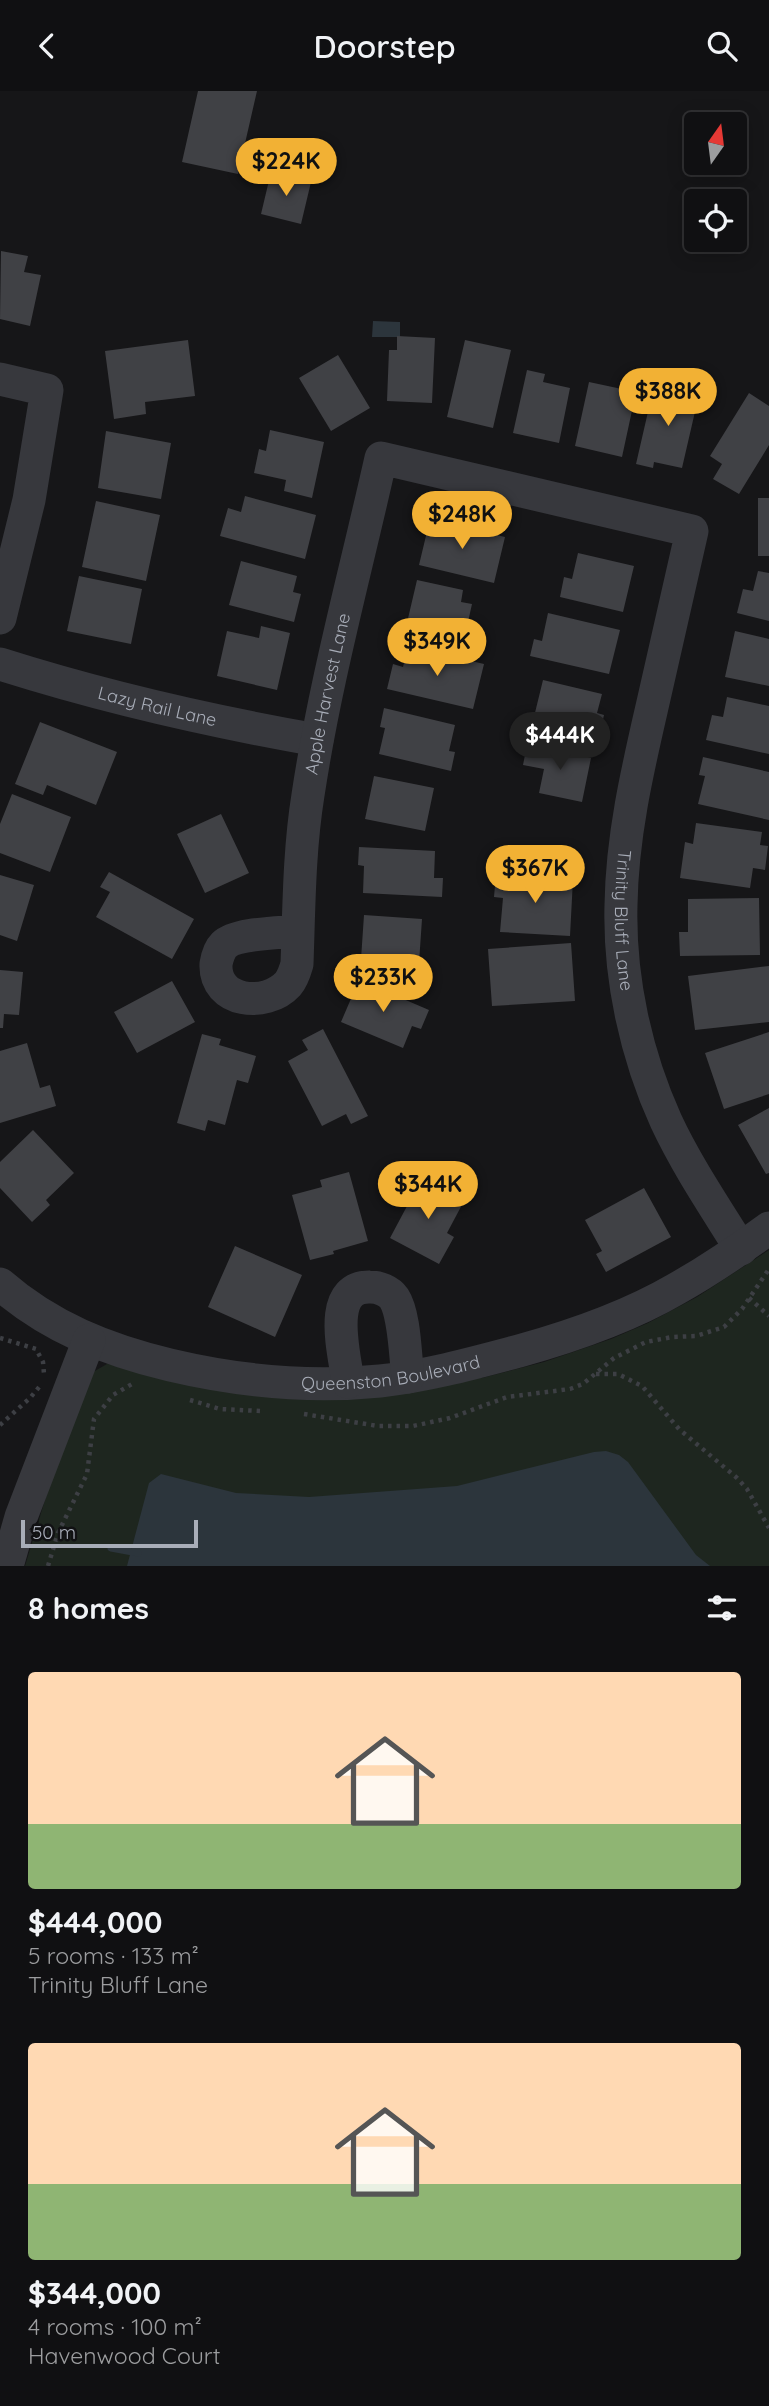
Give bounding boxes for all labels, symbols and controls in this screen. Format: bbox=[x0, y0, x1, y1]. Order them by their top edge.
text: Doorstep bbox=[313, 26, 456, 66]
icon: back bbox=[28, 27, 66, 65]
icon: search bbox=[703, 27, 741, 65]
north arrow bbox=[684, 112, 747, 175]
map controls bbox=[684, 112, 747, 252]
pin: $224K bbox=[237, 139, 335, 198]
text: $224K bbox=[252, 146, 320, 175]
button: locate bbox=[684, 189, 747, 252]
pin: $388K bbox=[619, 369, 717, 428]
text: $388K bbox=[635, 376, 701, 405]
pin: $248K bbox=[413, 491, 511, 551]
text: $248K bbox=[428, 499, 496, 528]
street label: Apple Harvest Lane bbox=[299, 611, 355, 776]
pin: $349K bbox=[388, 619, 486, 678]
text: $349K bbox=[403, 626, 471, 655]
street label: Lazy Rail Lane bbox=[95, 681, 219, 731]
pin: $444K bbox=[511, 713, 609, 772]
text: $444K bbox=[525, 720, 595, 749]
pin: $367K bbox=[486, 845, 584, 905]
street label: Trinity Bluff Lane bbox=[610, 849, 639, 992]
text: $367K bbox=[502, 853, 568, 882]
pin: $233K bbox=[334, 955, 432, 1014]
text: $233K bbox=[350, 962, 416, 991]
pin: $344K bbox=[379, 1161, 477, 1221]
text: $344K bbox=[394, 1169, 462, 1198]
street label: Queenston Boulevard bbox=[301, 1350, 482, 1395]
scale bar bbox=[21, 1517, 198, 1549]
text: 50 m bbox=[32, 1520, 76, 1544]
text: 8 homes bbox=[28, 1589, 149, 1627]
icon: filters bbox=[703, 1589, 741, 1627]
icon: home bbox=[322, 1718, 448, 1844]
text: $444,000 bbox=[28, 1903, 162, 1941]
text: 5 rooms · 133 m² bbox=[28, 1941, 199, 1970]
text: Trinity Bluff Lane bbox=[28, 1970, 208, 1999]
icon: home bbox=[322, 2089, 448, 2215]
text: $344,000 bbox=[28, 2274, 161, 2312]
text: 4 rooms · 100 m² bbox=[28, 2312, 202, 2341]
text: Havenwood Court bbox=[28, 2341, 221, 2370]

